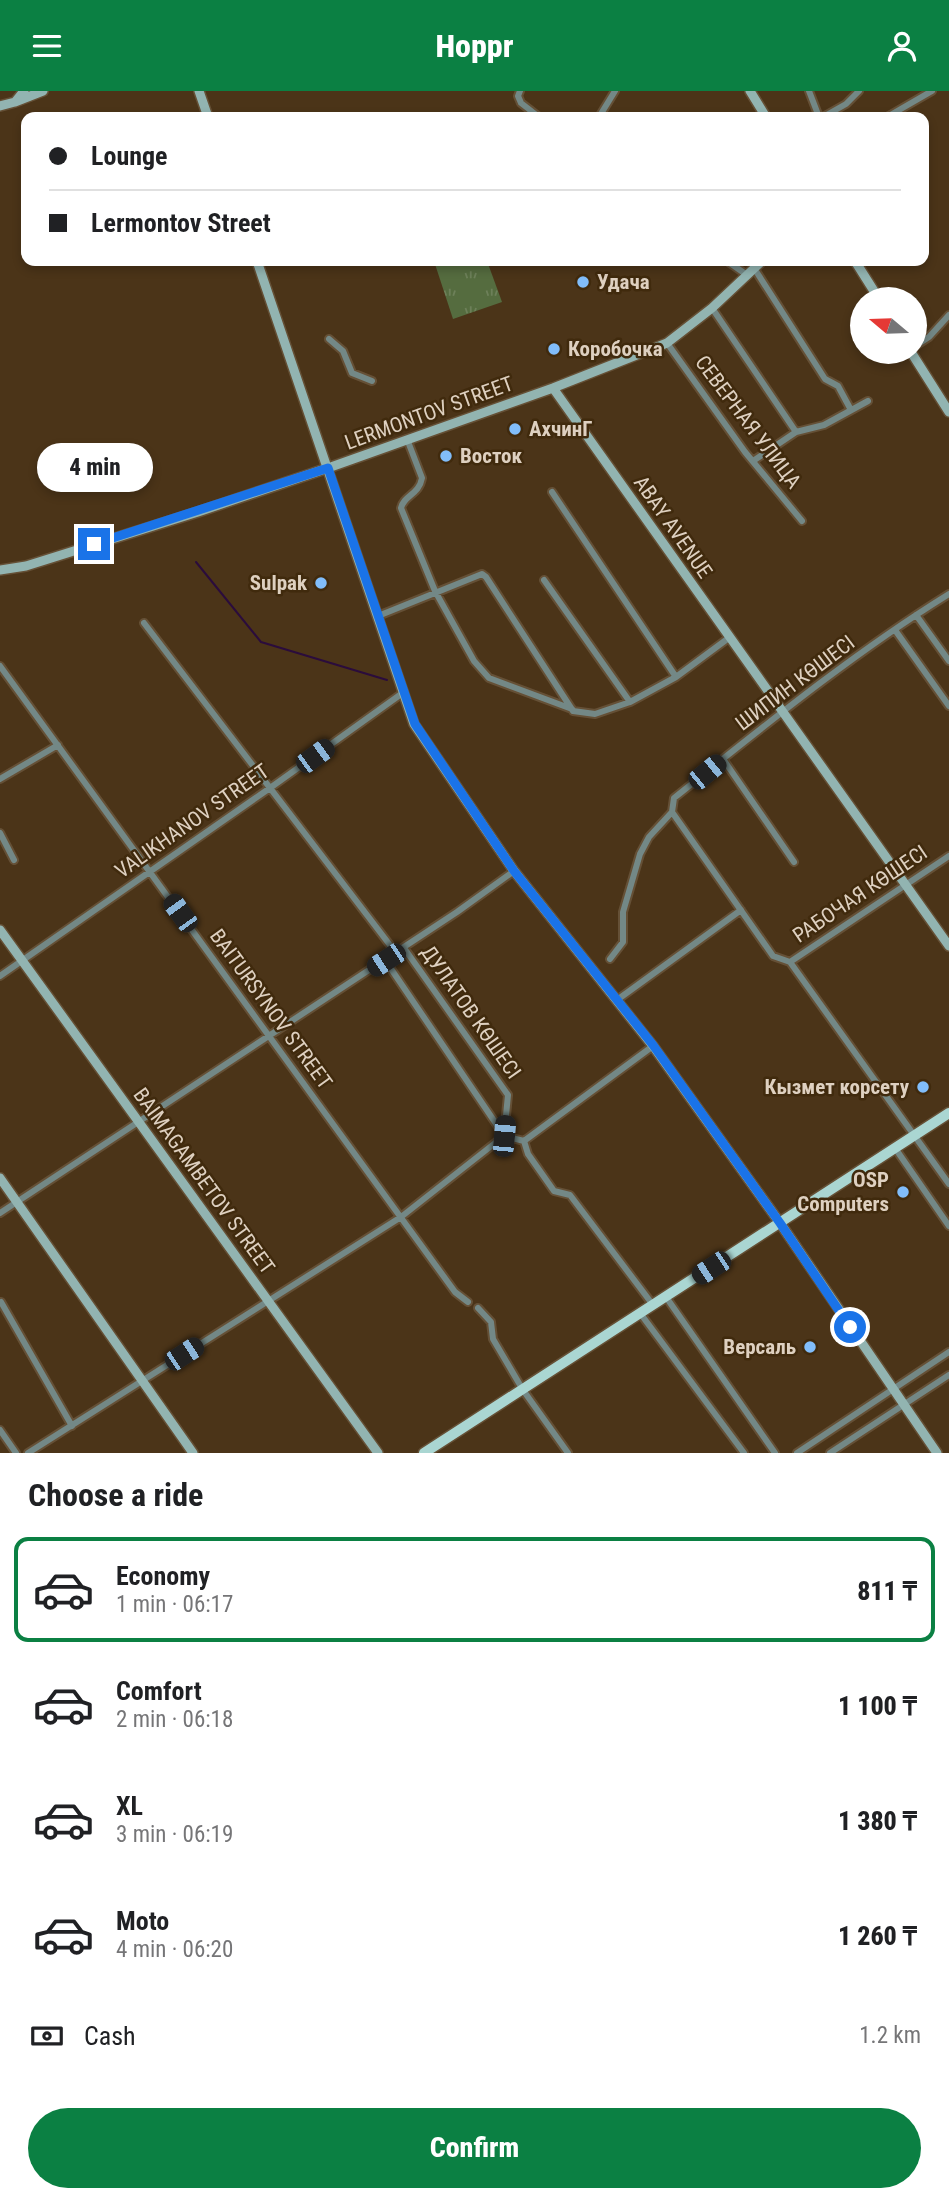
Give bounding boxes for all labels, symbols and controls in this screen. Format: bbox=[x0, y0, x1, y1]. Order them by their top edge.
icon: menu bbox=[28, 27, 66, 65]
text: Hoppr bbox=[436, 27, 513, 65]
icon: person bbox=[883, 27, 921, 65]
text: Lounge bbox=[91, 141, 168, 171]
text: Lermontov Street bbox=[91, 208, 271, 238]
place label: Удача bbox=[597, 270, 650, 294]
marker: Удача bbox=[575, 274, 591, 290]
north arrow bbox=[850, 287, 928, 364]
map controls bbox=[850, 287, 927, 364]
place label: Коробочка bbox=[568, 337, 663, 361]
marker: Коробочка bbox=[546, 341, 562, 357]
street label: СЕВЕРНАЯ УЛИЦА bbox=[690, 351, 806, 493]
street label: LERMONTOV STREET bbox=[342, 371, 517, 455]
place label: АхчинГ bbox=[529, 417, 593, 441]
marker: АхчинГ bbox=[507, 421, 523, 437]
callout: 4 min bbox=[36, 442, 152, 491]
place label: Восток bbox=[460, 444, 523, 468]
marker: Восток bbox=[438, 448, 454, 464]
text: 4 min bbox=[69, 454, 121, 481]
street label: ABAY AVENUE bbox=[629, 471, 717, 583]
route end bbox=[78, 528, 110, 560]
place label: Sulpak bbox=[250, 571, 308, 595]
marker: Sulpak bbox=[313, 575, 329, 591]
street label: ШИПИН КӨШЕСІ bbox=[731, 630, 859, 736]
car bbox=[292, 735, 339, 777]
car bbox=[685, 751, 730, 793]
street label: VALIKHANOV STREET bbox=[111, 759, 274, 883]
street label: РАБОЧАЯ КӨШЕСІ bbox=[788, 840, 932, 948]
car bbox=[160, 890, 201, 936]
street label: BAITURSYNOV STREET bbox=[205, 925, 337, 1093]
car bbox=[363, 940, 410, 980]
street label: ДУЛАТОВ КӨШЕСІ bbox=[416, 941, 526, 1083]
place label: Кызмет корсету bbox=[765, 1075, 910, 1099]
marker: Кызмет корсету bbox=[915, 1079, 931, 1095]
street label: BAIMAGAMBETOV STREET bbox=[128, 1083, 280, 1279]
car bbox=[492, 1114, 517, 1158]
place label: OSP Computers bbox=[797, 1168, 889, 1216]
marker: OSP Computers bbox=[895, 1184, 911, 1200]
car bbox=[688, 1248, 735, 1288]
route start bbox=[834, 1311, 866, 1343]
car bbox=[161, 1334, 208, 1374]
place label: Версаль bbox=[723, 1335, 796, 1359]
marker: Версаль bbox=[802, 1339, 818, 1355]
text: Choose a ride bbox=[28, 1476, 203, 1514]
icon: car bbox=[32, 1558, 95, 1621]
text: Economy bbox=[116, 1561, 210, 1591]
text: 811 ₸ bbox=[857, 1576, 917, 1606]
text: 1 min · 06:17 bbox=[116, 1591, 233, 1618]
icon: car bbox=[32, 1673, 95, 1736]
text: Comfort bbox=[116, 1676, 202, 1706]
text: 1 100 ₸ bbox=[838, 1691, 917, 1721]
text: 2 min · 06:18 bbox=[116, 1706, 233, 1733]
icon: car bbox=[32, 1788, 95, 1851]
text: XL bbox=[116, 1791, 143, 1821]
text: 1 380 ₸ bbox=[838, 1806, 917, 1836]
text: 3 min · 06:19 bbox=[116, 1821, 233, 1848]
icon: car bbox=[32, 1903, 95, 1966]
text: Moto bbox=[116, 1906, 169, 1936]
text: 1 260 ₸ bbox=[838, 1921, 917, 1951]
text: 4 min · 06:20 bbox=[116, 1936, 233, 1963]
icon: cash bbox=[28, 2017, 66, 2055]
text: Cash bbox=[84, 2021, 136, 2051]
text: 1.2 km bbox=[859, 2022, 921, 2049]
button: Confirm bbox=[28, 2108, 921, 2188]

